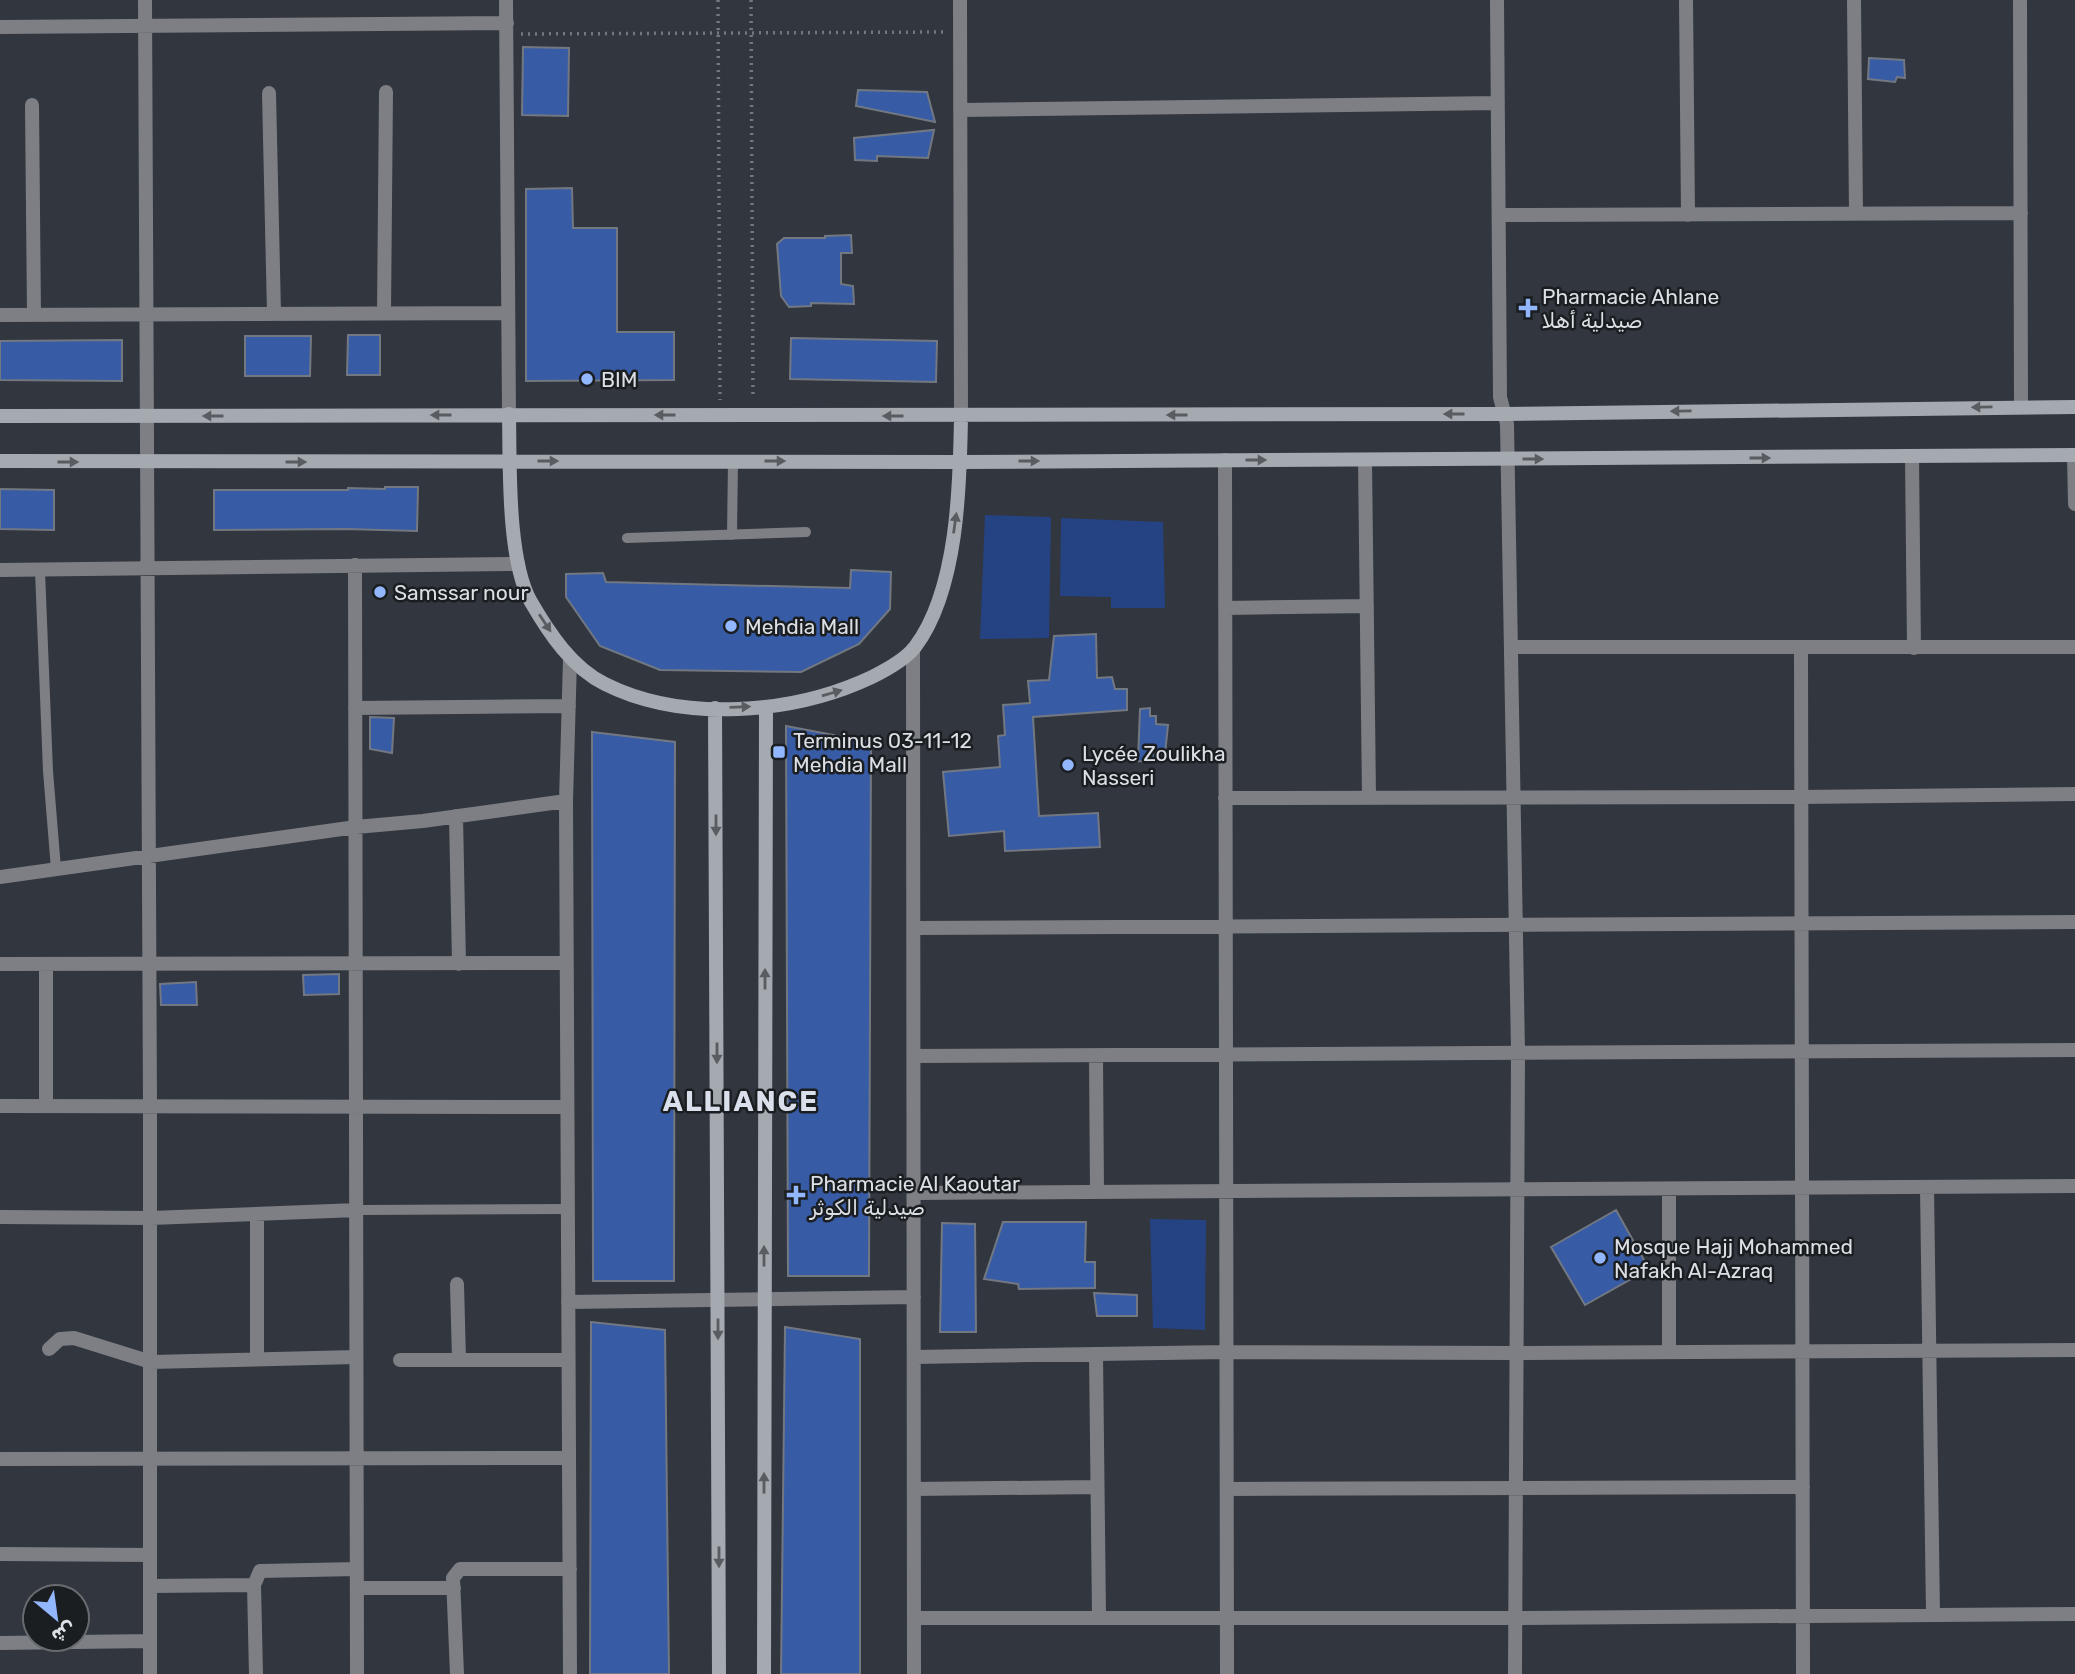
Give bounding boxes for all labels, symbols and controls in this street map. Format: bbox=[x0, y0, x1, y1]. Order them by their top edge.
place label: Pharmacie Ahlane صيدلية أهلا bbox=[1542, 284, 1719, 333]
marker: Pharmacie Ahlane صيدلية أهلا bbox=[1520, 300, 1536, 316]
place label: BIM bbox=[601, 367, 637, 392]
marker: BIM bbox=[579, 371, 595, 387]
one-way arrow bbox=[1971, 402, 1993, 413]
one-way arrow bbox=[1670, 406, 1692, 417]
one-way arrow bbox=[1443, 408, 1465, 420]
one-way arrow bbox=[429, 409, 451, 421]
one-way arrow bbox=[654, 409, 676, 421]
one-way arrow bbox=[1166, 409, 1188, 421]
one-way arrow bbox=[202, 410, 224, 422]
one-way arrow bbox=[882, 410, 904, 422]
one-way arrow bbox=[1750, 452, 1772, 464]
one-way arrow bbox=[1522, 453, 1544, 465]
one-way arrow bbox=[1246, 454, 1268, 466]
one-way arrow bbox=[537, 455, 559, 467]
one-way arrow bbox=[764, 455, 786, 467]
one-way arrow bbox=[1018, 455, 1040, 467]
one-way arrow bbox=[57, 456, 79, 468]
one-way arrow bbox=[285, 456, 307, 468]
one-way arrow bbox=[949, 511, 960, 533]
place label: Samssar nour bbox=[394, 580, 528, 605]
marker: Samssar nour bbox=[372, 584, 388, 600]
one-way arrow bbox=[538, 614, 552, 632]
place label: Mehdia Mall bbox=[745, 614, 859, 639]
marker: Mehdia Mall bbox=[723, 618, 739, 634]
one-way arrow bbox=[821, 687, 843, 698]
one-way arrow bbox=[730, 702, 752, 713]
place label: Terminus 03-11-12 Mehdia Mall bbox=[793, 728, 972, 777]
place label: Lycée Zoulikha Nasseri bbox=[1082, 741, 1226, 790]
marker: Terminus 03-11-12 Mehdia Mall bbox=[771, 744, 787, 760]
marker: Lycée Zoulikha Nasseri bbox=[1060, 757, 1076, 773]
one-way arrow bbox=[710, 815, 722, 837]
one-way arrow bbox=[759, 968, 771, 990]
one-way arrow bbox=[711, 1042, 723, 1064]
district label: ALLIANCE bbox=[663, 1085, 819, 1118]
place label: Pharmacie Al Kaoutar صيدلية الكوثر bbox=[808, 1171, 1020, 1220]
marker: Pharmacie Al Kaoutar صيدلية الكوثر bbox=[788, 1187, 804, 1203]
place label: Mosque Hajj Mohammed Nafakh Al-Azraq bbox=[1614, 1234, 1853, 1283]
one-way arrow bbox=[758, 1245, 770, 1267]
marker: Mosque Hajj Mohammed Nafakh Al-Azraq bbox=[1592, 1250, 1608, 1266]
one-way arrow bbox=[712, 1319, 724, 1341]
one-way arrow bbox=[758, 1472, 770, 1494]
one-way arrow bbox=[713, 1546, 725, 1568]
north arrow bbox=[21, 1583, 91, 1653]
text: ش bbox=[48, 1617, 80, 1648]

